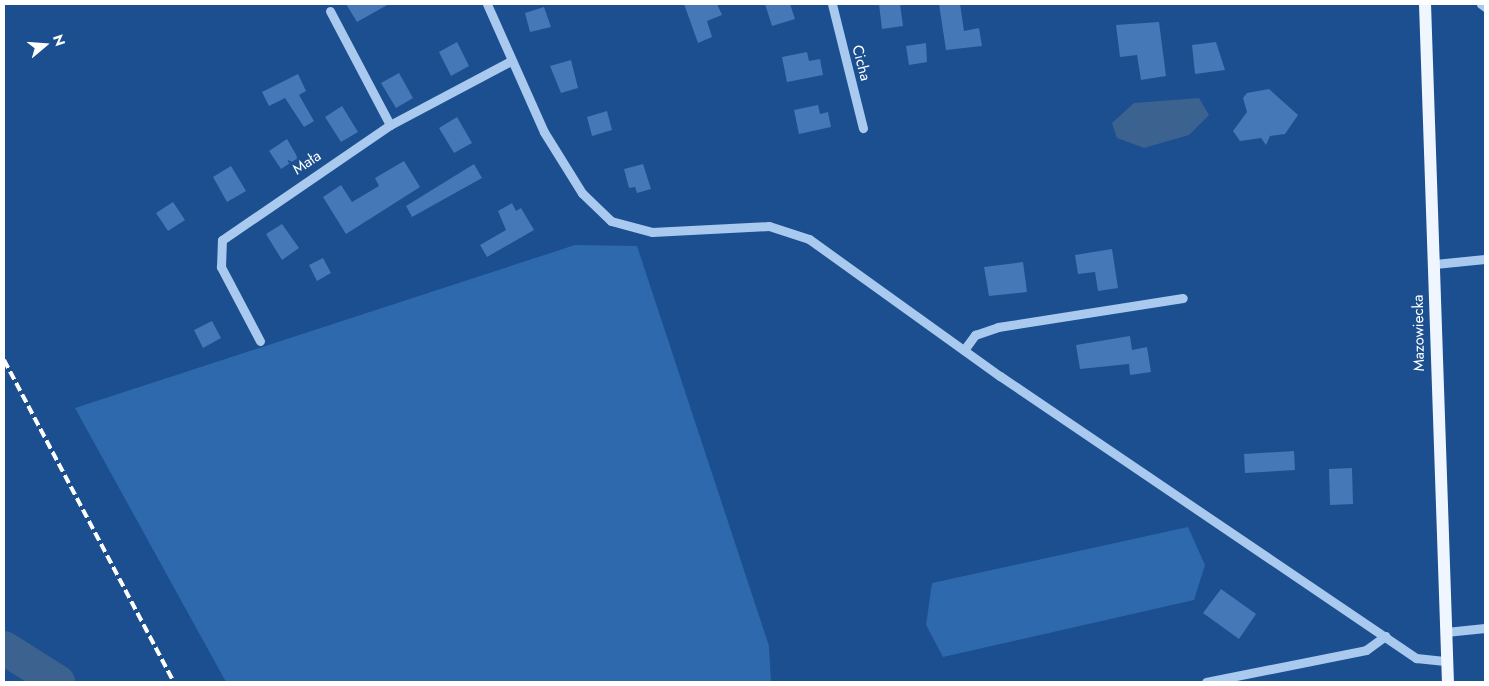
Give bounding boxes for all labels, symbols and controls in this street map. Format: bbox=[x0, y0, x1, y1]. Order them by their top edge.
north arrow bbox=[20, 20, 70, 70]
text: N bbox=[48, 32, 70, 49]
street label: Cicha bbox=[848, 43, 874, 83]
street label: Mała bbox=[290, 147, 324, 179]
street label: Mazowiecka bbox=[1409, 294, 1429, 372]

